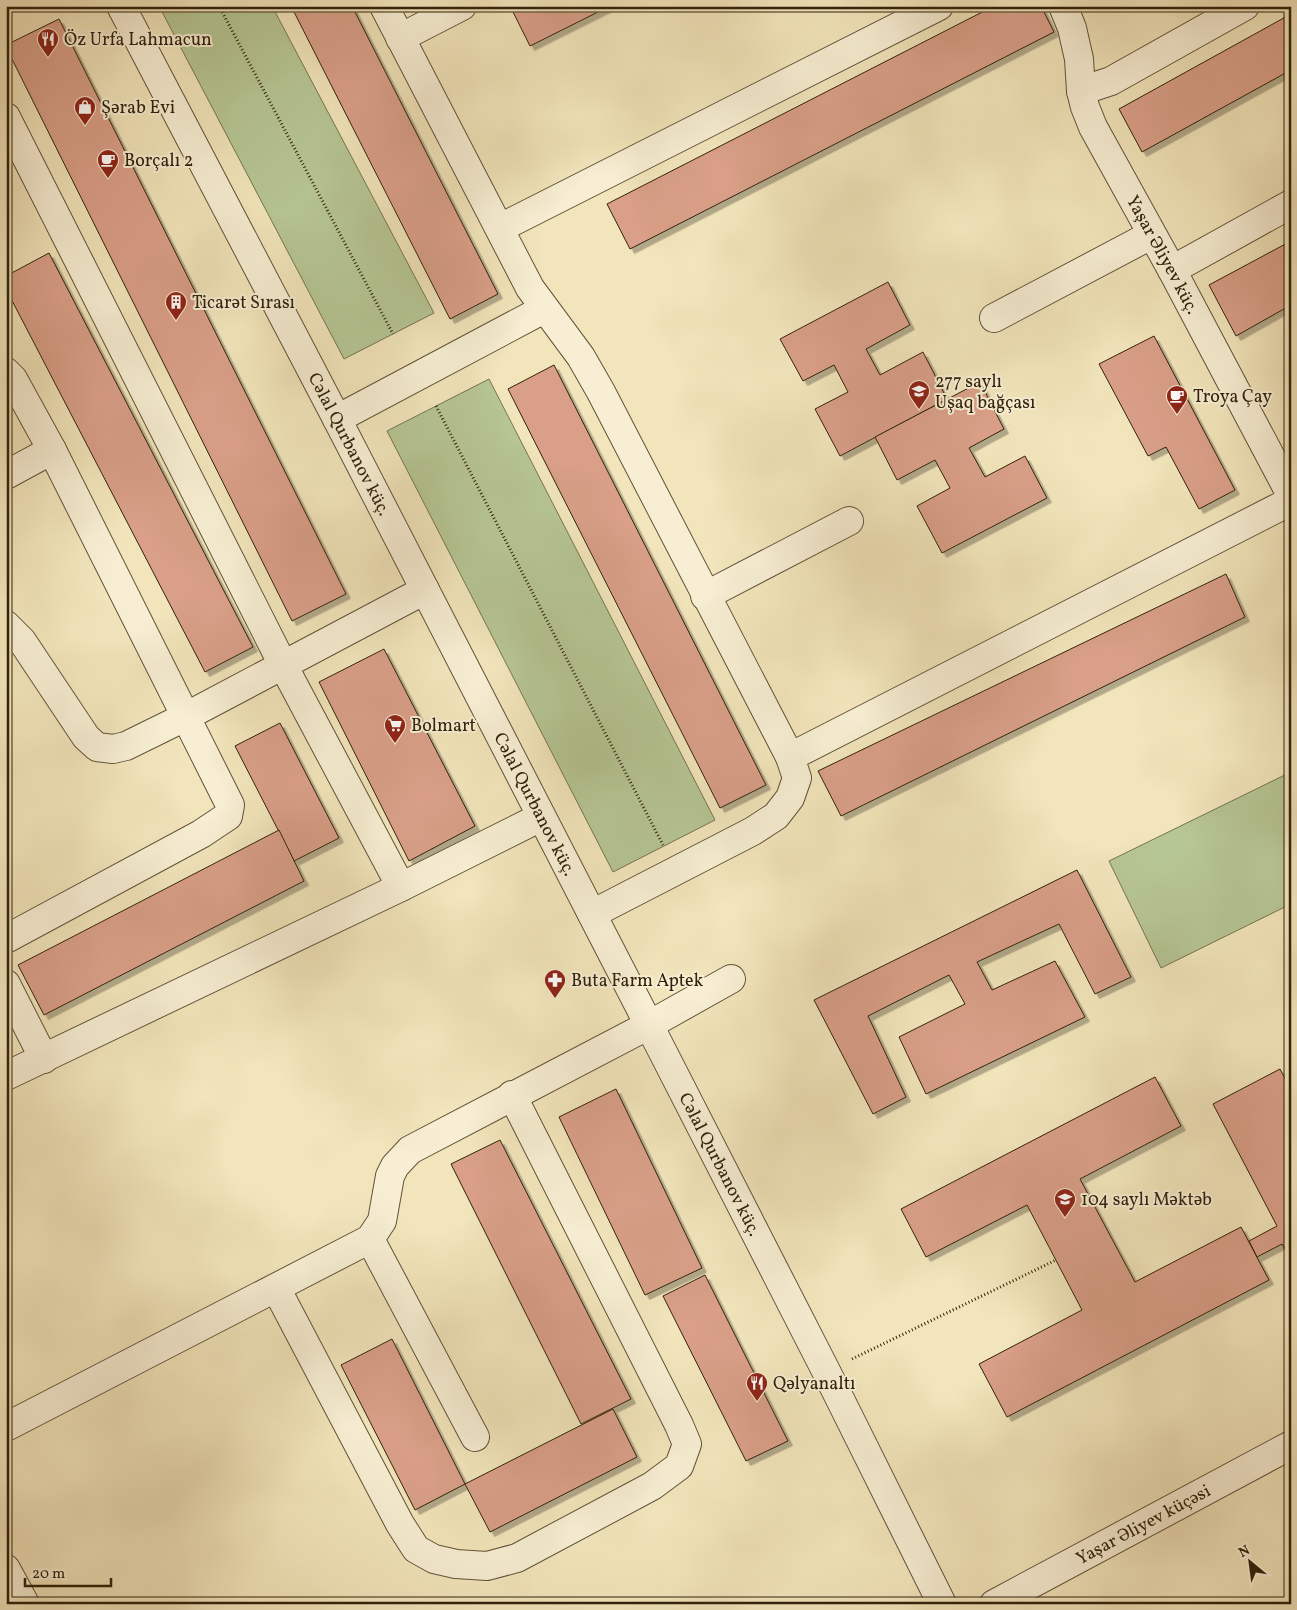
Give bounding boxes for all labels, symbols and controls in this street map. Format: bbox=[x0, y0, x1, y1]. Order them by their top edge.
restaurant icon: Öz Urfa Lahmacun bbox=[36, 27, 60, 58]
place label: Öz Urfa Lahmacun bbox=[64, 28, 212, 53]
shop icon: Şərab Evi bbox=[73, 95, 97, 126]
place label: Şərab Evi bbox=[101, 96, 175, 121]
cafe icon: Borçalı 2 bbox=[96, 148, 120, 179]
place label: Borçalı 2 bbox=[124, 149, 193, 174]
street label: Yaşar Əliyev küç. bbox=[1119, 191, 1204, 319]
building icon: Ticarət Sırası bbox=[164, 290, 188, 321]
place label: Ticarət Sırası bbox=[192, 291, 295, 316]
street label: Cəlal Qurbanov küç. bbox=[301, 369, 396, 521]
place label: 277 saylı Uşaq bağçası bbox=[935, 370, 1035, 416]
school or university icon: 277 saylı Uşaq bağçası bbox=[907, 379, 931, 410]
cafe icon: Troya Çay bbox=[1165, 384, 1189, 415]
place label: Troya Çay bbox=[1193, 385, 1272, 410]
supermarket icon: Bolmart bbox=[383, 713, 407, 744]
place label: Bolmart bbox=[411, 714, 476, 739]
street label: Cəlal Qurbanov küç. bbox=[487, 729, 581, 881]
pharmacy icon: Buta Farm Aptek bbox=[543, 968, 567, 999]
place label: Buta Farm Aptek bbox=[571, 969, 703, 994]
street label: Cəlal Qurbanov küç. bbox=[672, 1089, 766, 1241]
school or university icon: 104 saylı Məktəb bbox=[1053, 1187, 1077, 1218]
place label: 104 saylı Məktəb bbox=[1081, 1188, 1212, 1213]
restaurant icon: Qəlyanaltı bbox=[745, 1371, 769, 1402]
place label: Qəlyanaltı bbox=[773, 1372, 855, 1397]
street label: Yaşar Əliyev küçəsi bbox=[1072, 1479, 1215, 1572]
north arrow bbox=[1224, 1538, 1274, 1588]
text: N bbox=[1235, 1541, 1253, 1563]
scale bar bbox=[25, 1555, 111, 1587]
text: 20 m bbox=[32, 1564, 65, 1585]

